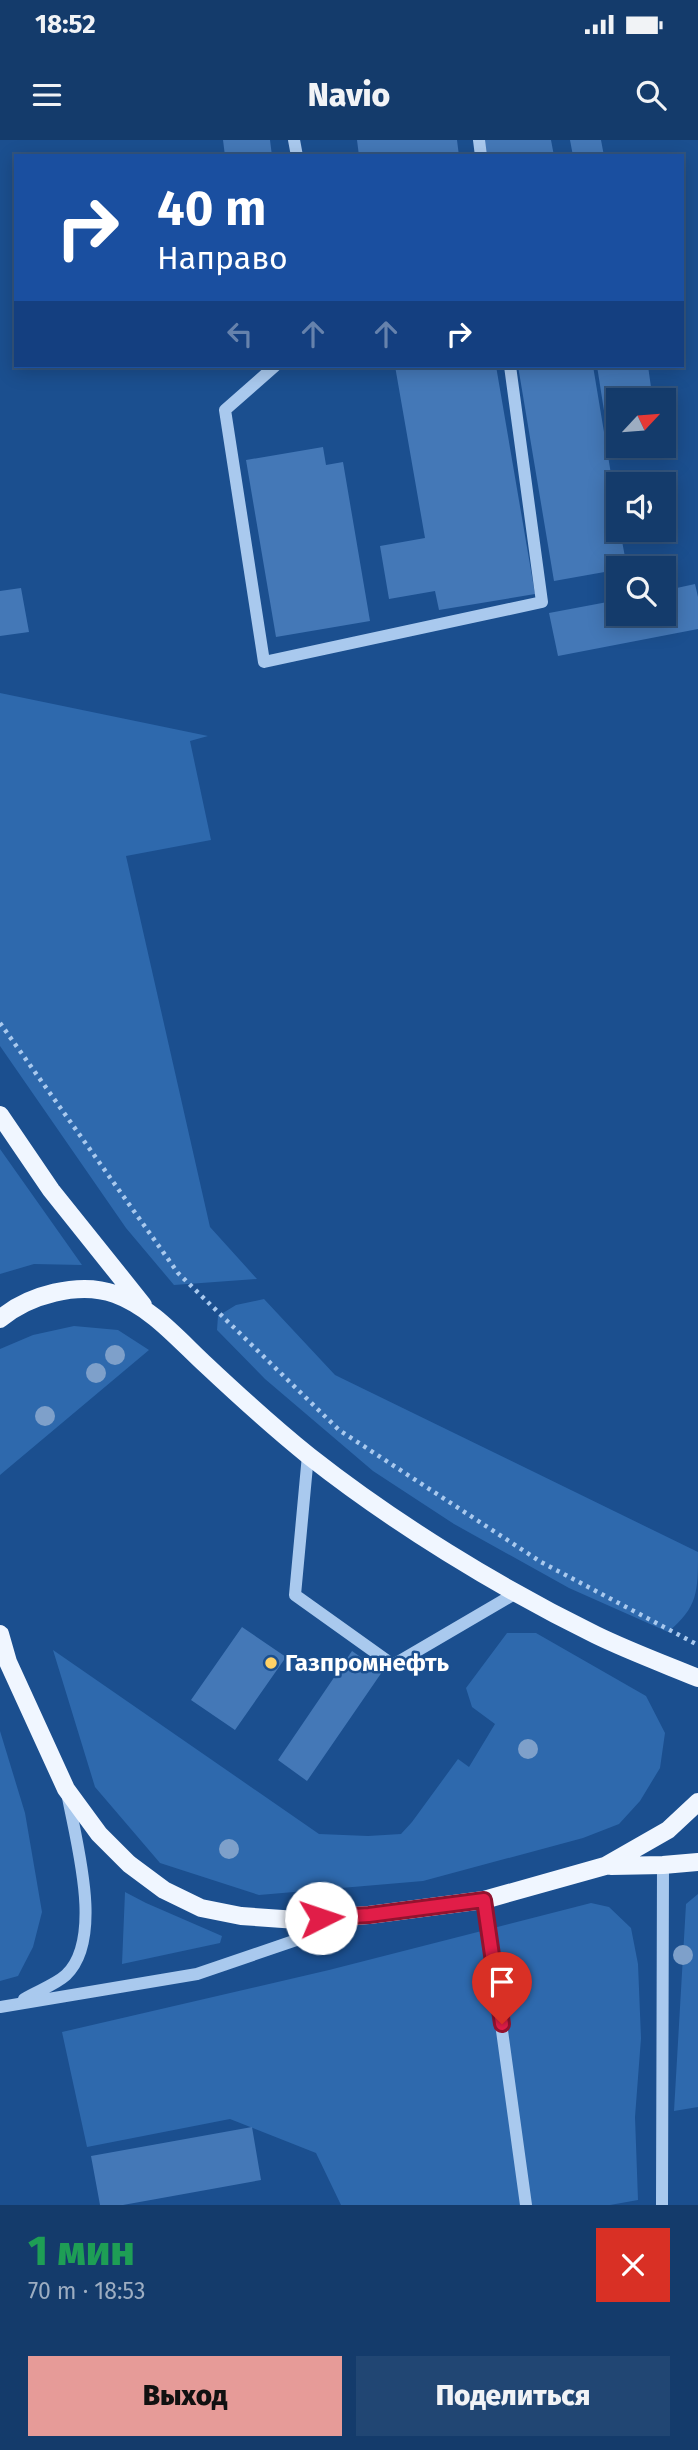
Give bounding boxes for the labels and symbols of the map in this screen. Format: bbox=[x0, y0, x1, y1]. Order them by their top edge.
north arrow bbox=[606, 388, 676, 458]
place label: Газпромнефть bbox=[285, 1649, 450, 1677]
marker: Газпромнефть bbox=[263, 1655, 279, 1671]
position arrow bbox=[284, 1881, 358, 1955]
pin bbox=[472, 1952, 532, 2024]

